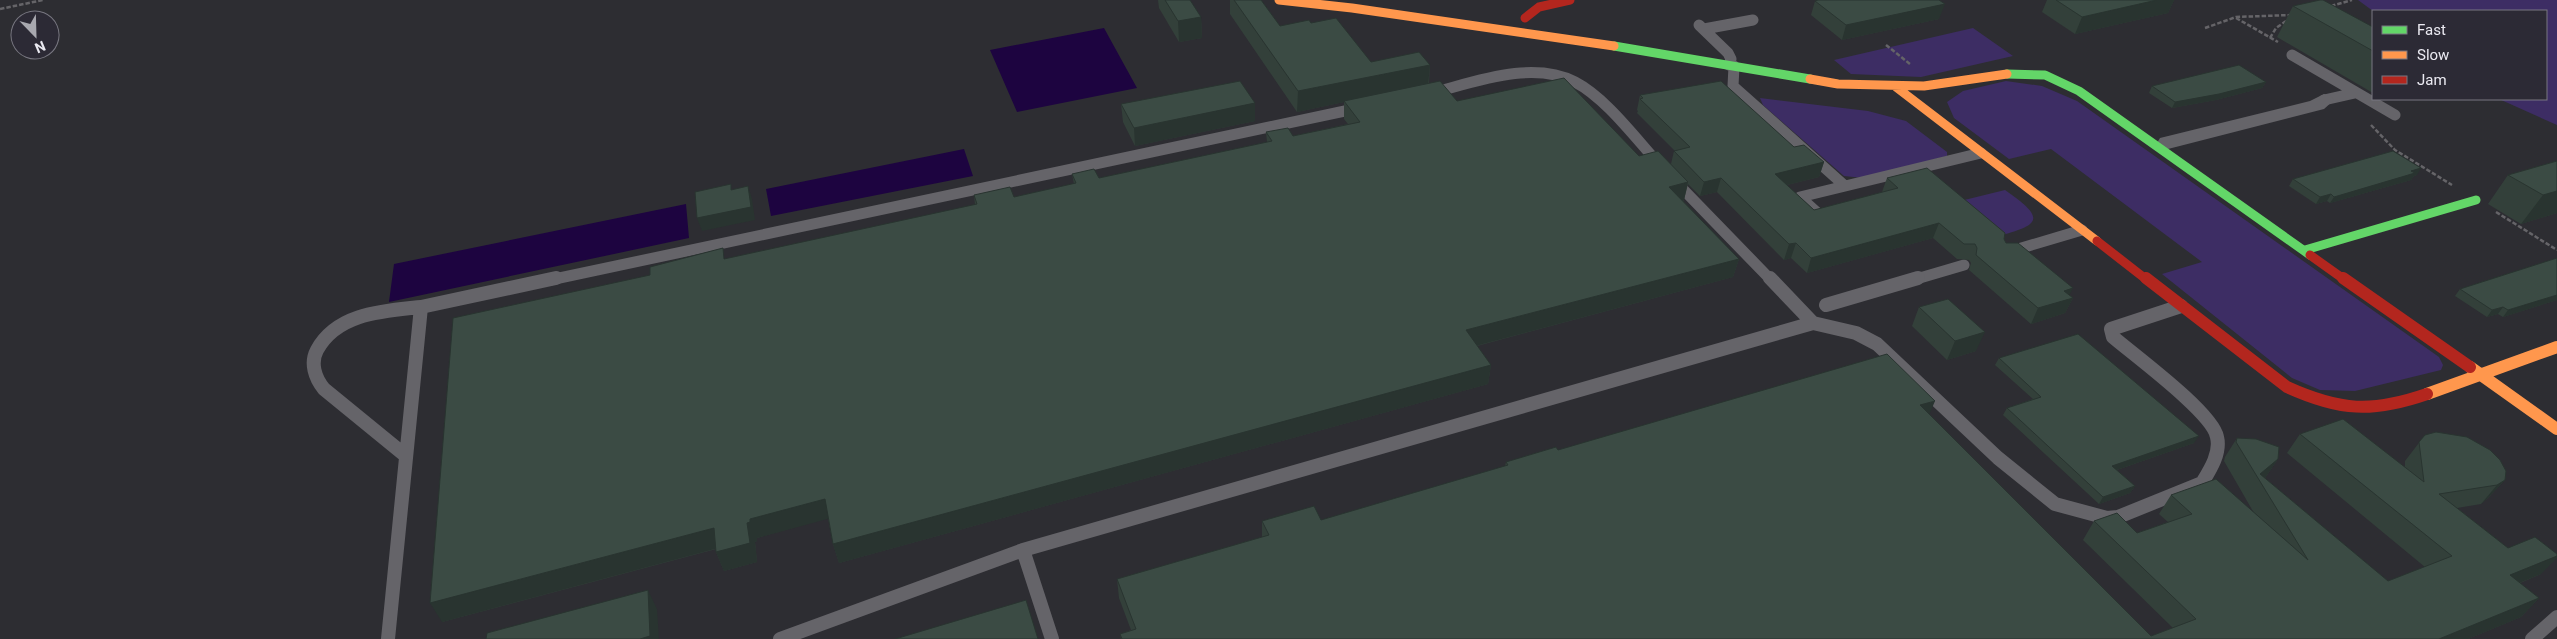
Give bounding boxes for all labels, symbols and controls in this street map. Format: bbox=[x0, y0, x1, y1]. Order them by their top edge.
north arrow bbox=[10, 10, 60, 60]
legend bbox=[2372, 10, 2547, 100]
text: Fast bbox=[2417, 21, 2446, 39]
text: N bbox=[32, 38, 48, 56]
text: Slow bbox=[2417, 46, 2449, 64]
text: Jam bbox=[2417, 71, 2447, 89]

